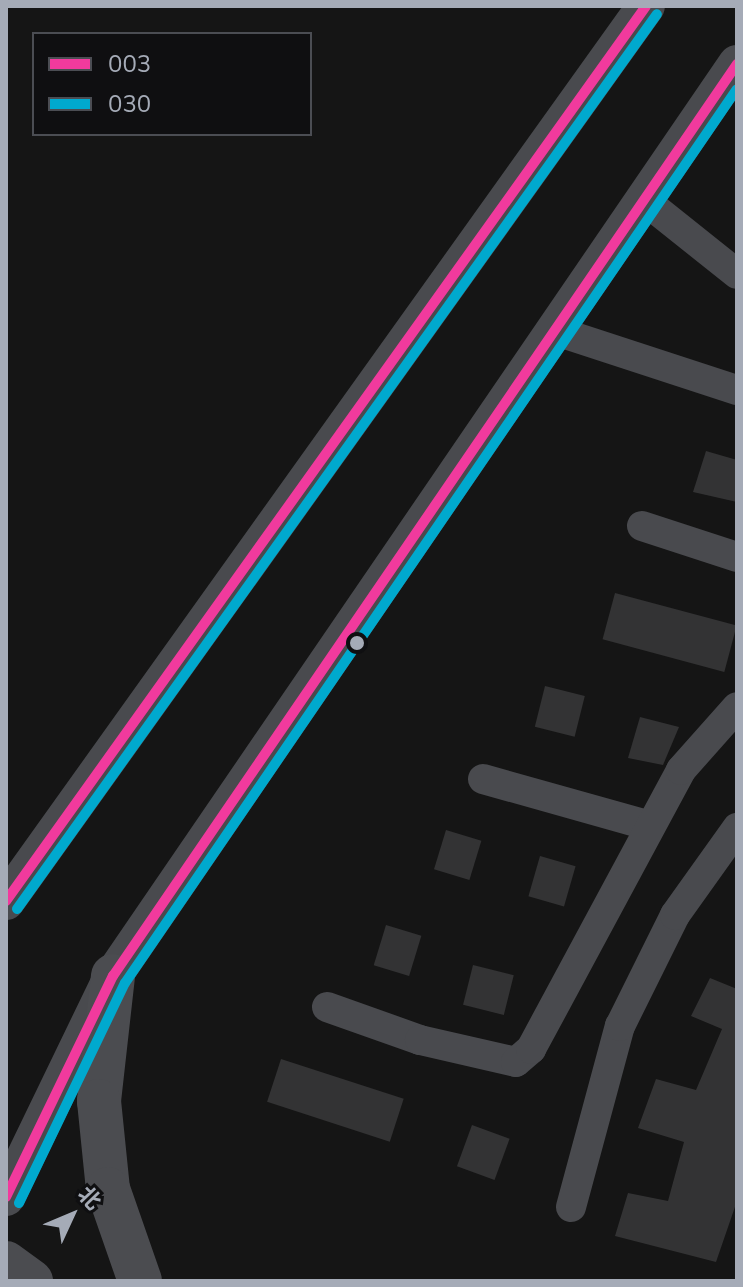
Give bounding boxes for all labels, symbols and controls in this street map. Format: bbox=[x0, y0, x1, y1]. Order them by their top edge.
legend bbox=[32, 32, 312, 136]
text: 003 bbox=[108, 48, 151, 80]
text: 030 bbox=[108, 88, 151, 120]
unlabelled marker bbox=[349, 635, 365, 651]
north arrow bbox=[32, 1175, 112, 1255]
text: 北 bbox=[71, 1180, 108, 1217]

